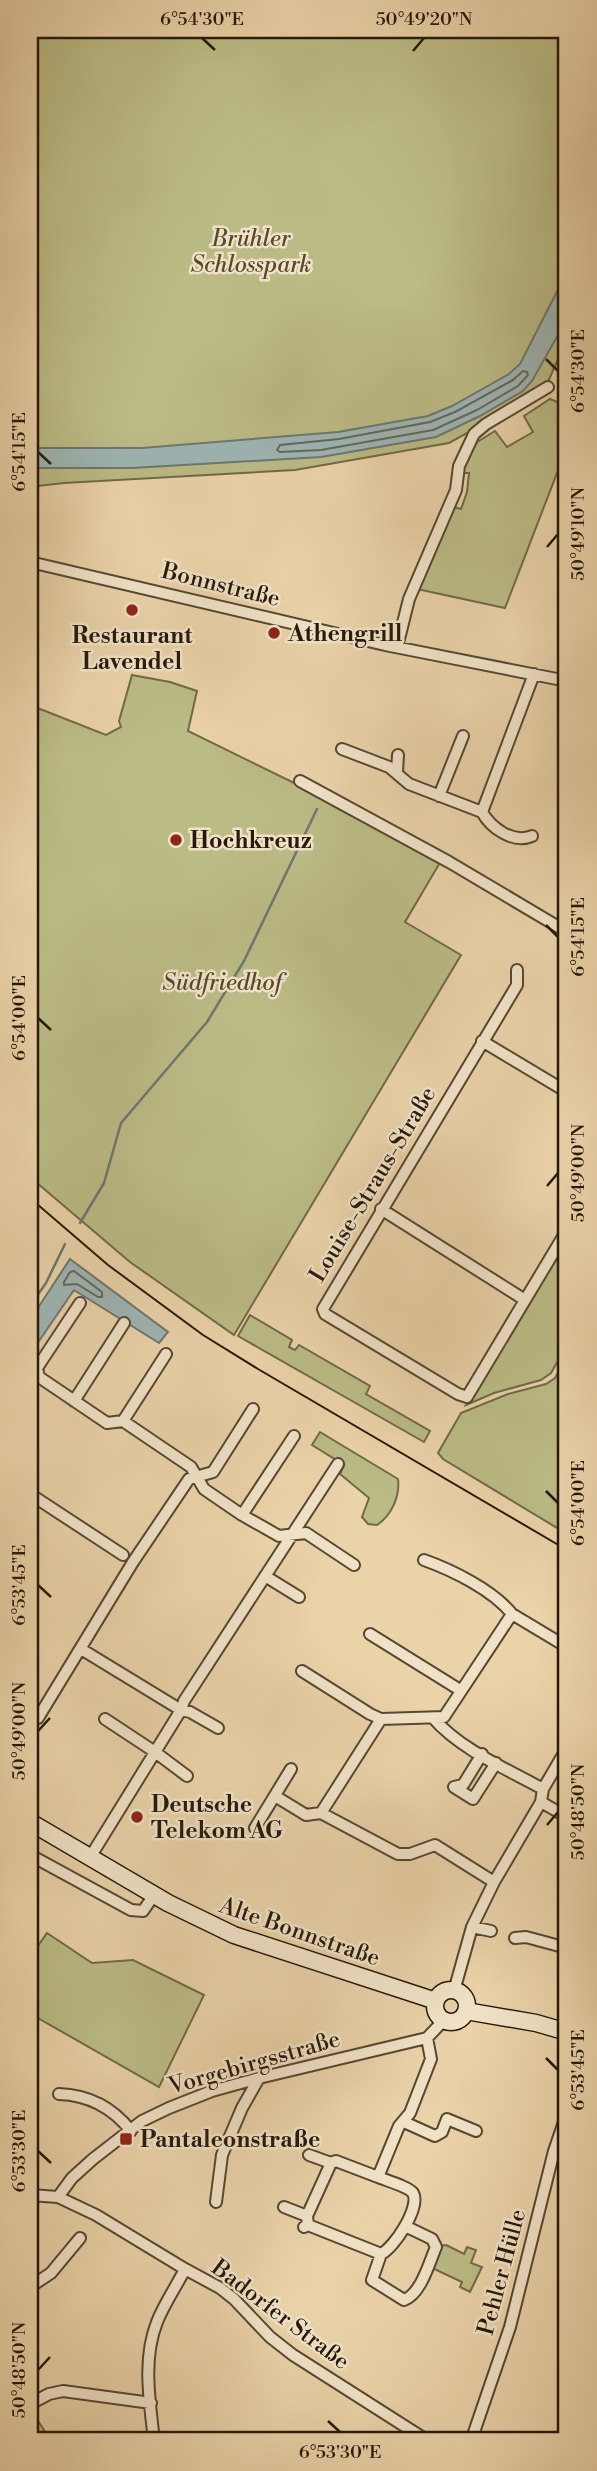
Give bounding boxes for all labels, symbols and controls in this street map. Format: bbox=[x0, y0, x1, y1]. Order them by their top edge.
text: 6°54'30"E bbox=[160, 8, 244, 31]
text: 50°49'20"N bbox=[376, 8, 473, 31]
park label: Brühler Schlosspark bbox=[191, 225, 311, 279]
text: 6°54'30"E bbox=[567, 329, 590, 413]
text: 6°54'15"E bbox=[8, 412, 31, 492]
text: 50°49'10"N bbox=[567, 487, 590, 581]
street label: Bonnstraße bbox=[158, 557, 283, 613]
marker: Restaurant Lavendel bbox=[124, 602, 140, 618]
place label: Athengrill bbox=[287, 620, 403, 648]
place label: Restaurant Lavendel bbox=[72, 622, 193, 676]
marker: Athengrill bbox=[266, 625, 282, 641]
place label: Hochkreuz bbox=[190, 827, 312, 855]
marker: Hochkreuz bbox=[168, 832, 184, 848]
text: 6°54'15"E bbox=[567, 897, 590, 977]
park label: Südfriedhof bbox=[162, 969, 287, 997]
text: 6°54'00"E bbox=[8, 975, 31, 1061]
street label: Louise-Straus-Straße bbox=[303, 1082, 442, 1287]
text: 50°49'00"N bbox=[567, 1123, 590, 1222]
text: 6°54'00"E bbox=[567, 1460, 590, 1546]
text: 6°53'45"E bbox=[8, 1544, 31, 1626]
text: 50°49'00"N bbox=[8, 1681, 31, 1780]
text: 50°48'50"N bbox=[567, 1763, 590, 1860]
place label: Deutsche Telekom AG bbox=[151, 1791, 283, 1845]
marker: Deutsche Telekom AG bbox=[129, 1809, 145, 1825]
street label: Alte Bonnstraße bbox=[215, 1891, 384, 1972]
street label: Vorgebirgsstraße bbox=[164, 2025, 343, 2101]
text: 6°53'45"E bbox=[567, 2029, 590, 2111]
text: 6°53'30"E bbox=[8, 2110, 31, 2192]
place label: Pantaleonstraße bbox=[140, 2126, 320, 2154]
marker: Pantaleonstraße bbox=[118, 2131, 134, 2147]
street label: Pehler Hülle bbox=[472, 2206, 532, 2338]
street label: Badorfer Straße bbox=[205, 2253, 355, 2376]
text: 50°48'50"N bbox=[8, 2321, 31, 2418]
text: 6°53'30"E bbox=[299, 2441, 381, 2464]

